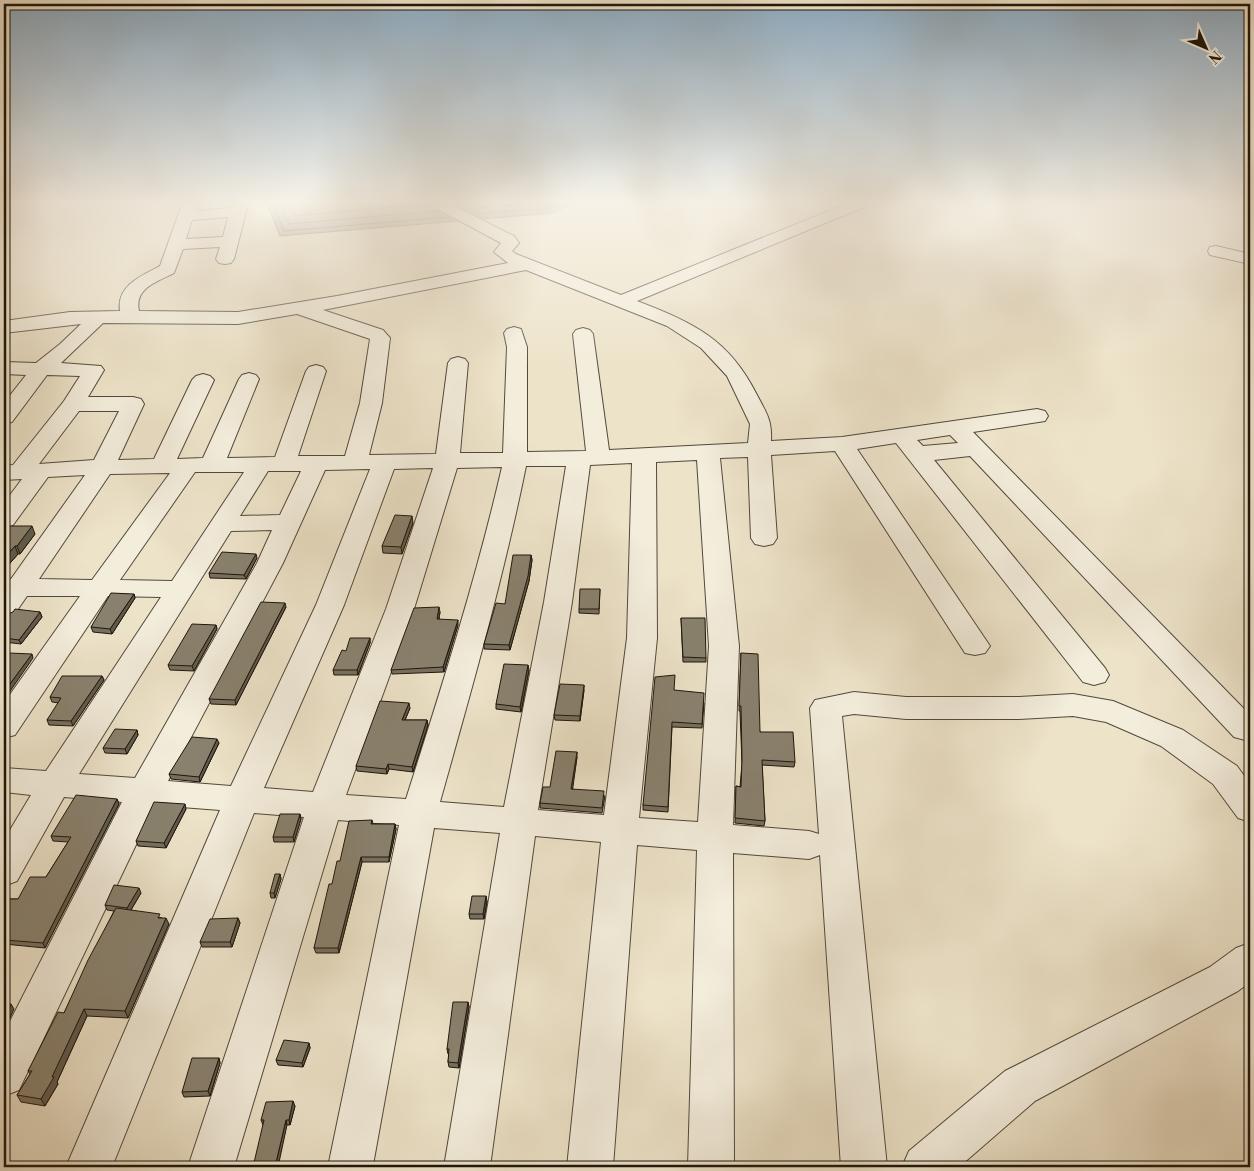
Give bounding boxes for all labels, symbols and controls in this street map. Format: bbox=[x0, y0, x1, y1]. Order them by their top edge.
north arrow bbox=[1182, 22, 1232, 72]
text: N bbox=[1204, 46, 1225, 67]

